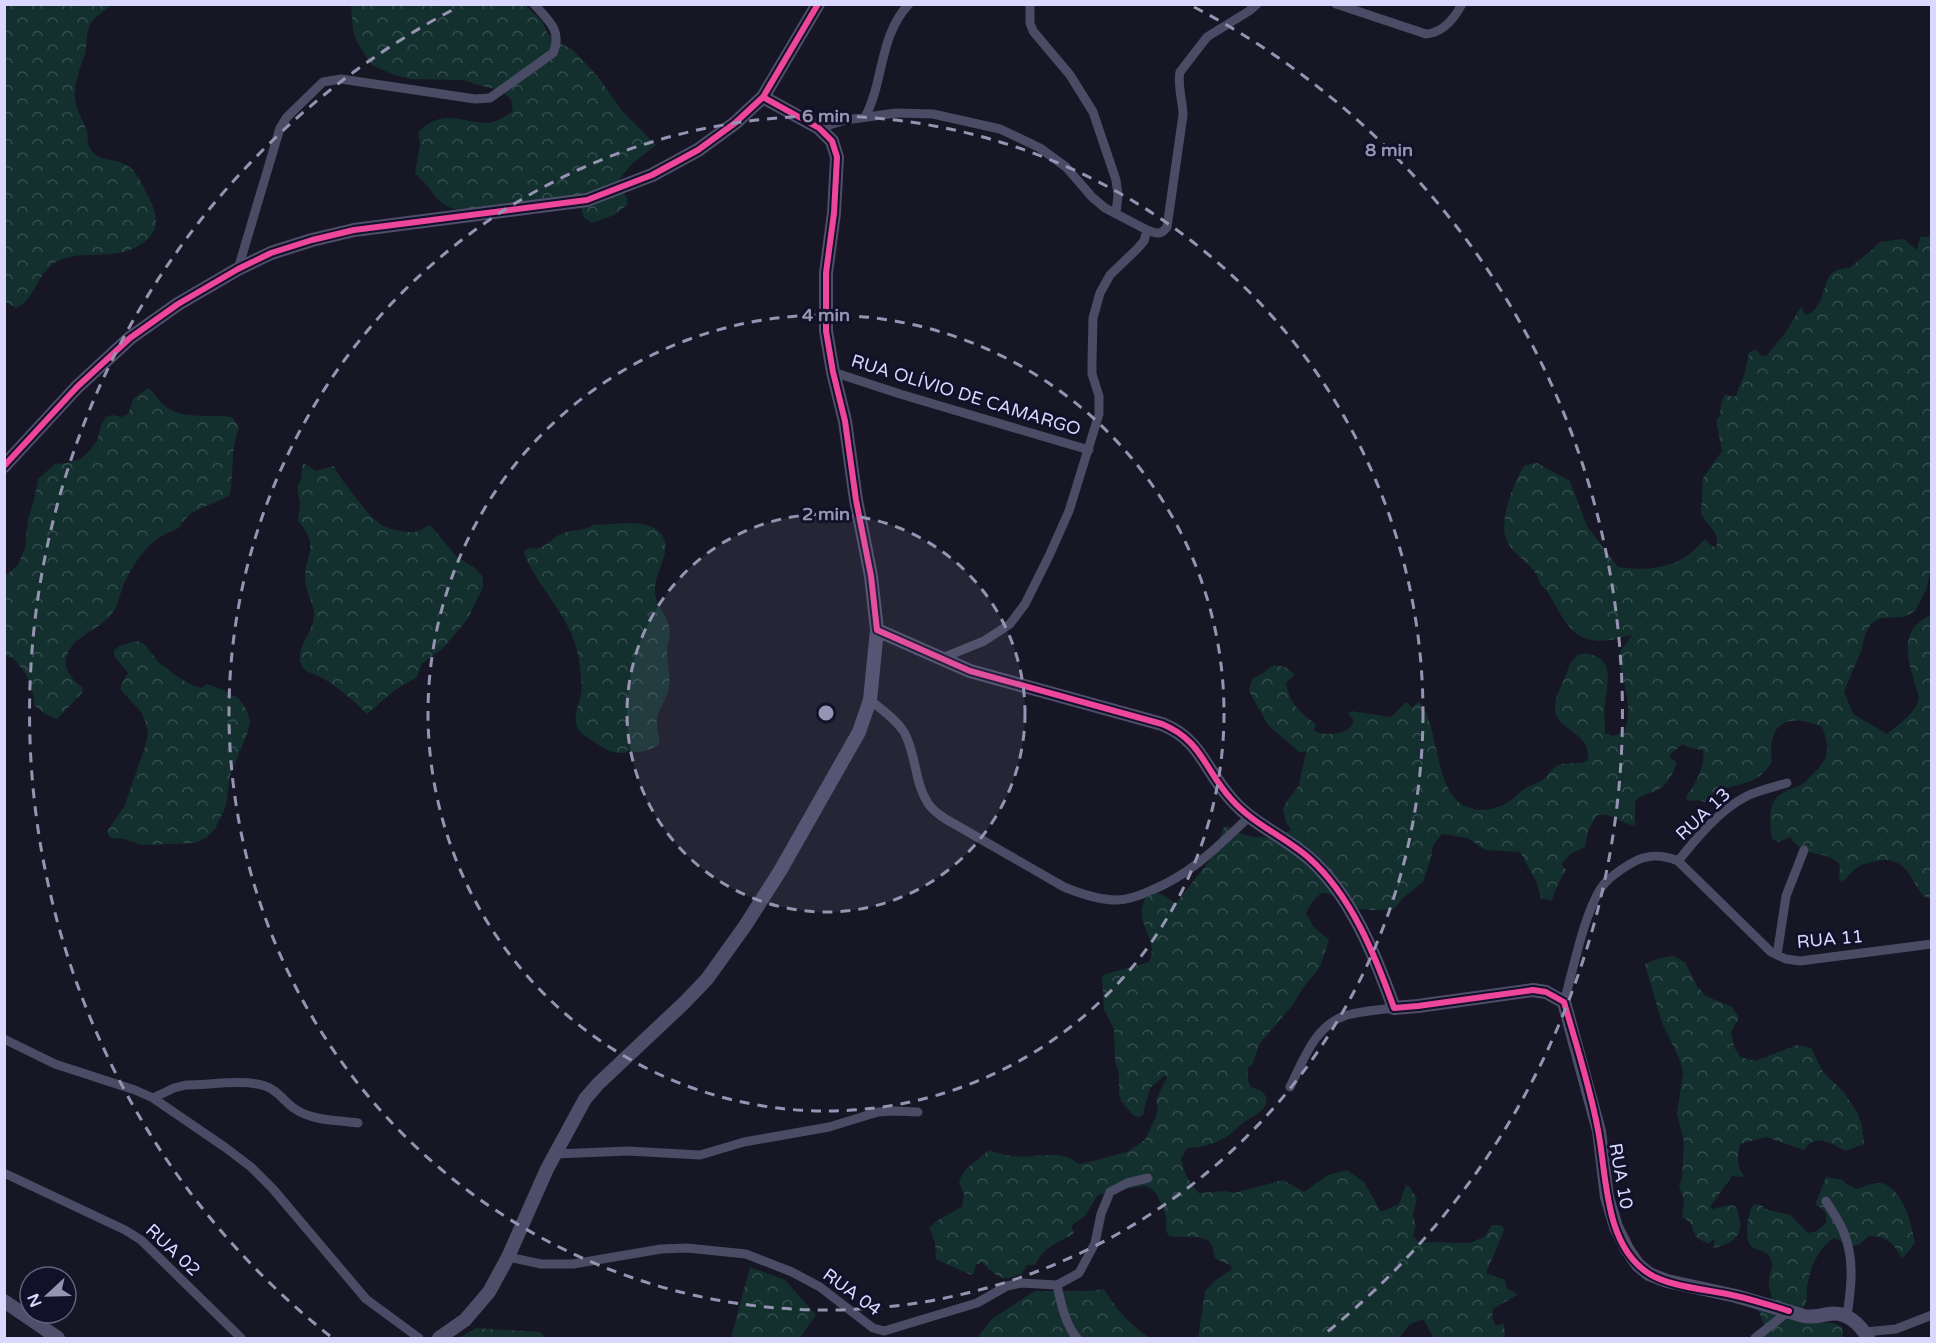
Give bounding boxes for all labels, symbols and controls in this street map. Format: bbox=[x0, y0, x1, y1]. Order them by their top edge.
text: 6 min bbox=[802, 105, 850, 127]
text: 8 min bbox=[1365, 139, 1413, 161]
text: 4 min bbox=[802, 304, 850, 326]
street label: RUA OLÍVIO DE CAMARGO bbox=[849, 350, 1083, 440]
text: 2 min bbox=[802, 503, 850, 525]
centre of rings bbox=[816, 703, 836, 723]
street label: RUA 13 bbox=[1671, 783, 1735, 845]
street label: RUA 11 bbox=[1796, 925, 1864, 953]
street label: RUA 10 bbox=[1604, 1141, 1638, 1211]
street label: RUA 02 bbox=[141, 1219, 205, 1281]
street label: RUA 04 bbox=[819, 1263, 885, 1321]
north arrow bbox=[18, 1265, 78, 1325]
text: N bbox=[23, 1291, 47, 1310]

